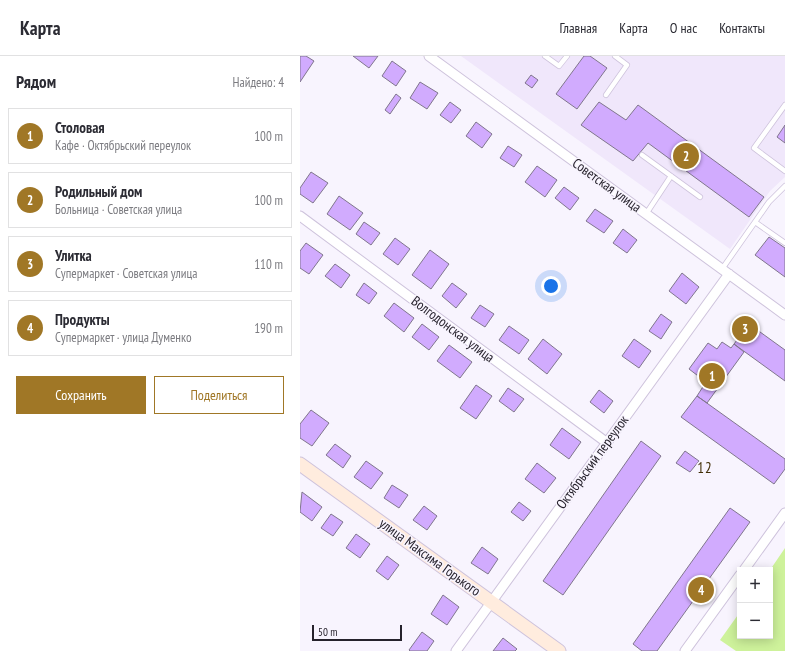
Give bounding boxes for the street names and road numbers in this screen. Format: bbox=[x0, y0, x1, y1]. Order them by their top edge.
street label: Советская улица bbox=[569, 154, 645, 216]
street label: Волгодонская улица bbox=[408, 292, 498, 366]
street label: Октябрьский переулок bbox=[552, 411, 632, 512]
street label: улица Максима Горького bbox=[376, 514, 484, 600]

